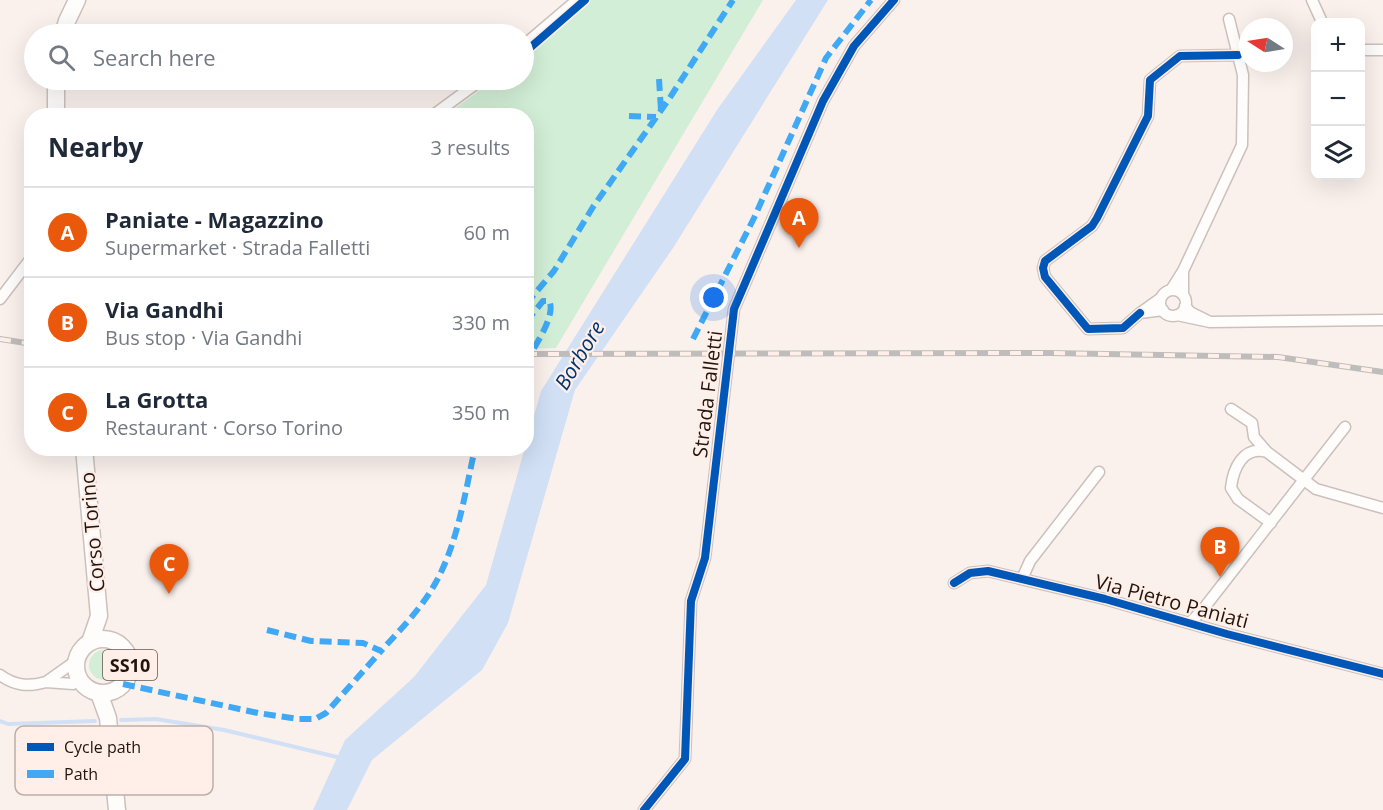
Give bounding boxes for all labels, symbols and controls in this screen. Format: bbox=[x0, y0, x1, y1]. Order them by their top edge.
north arrow bbox=[1239, 18, 1293, 72]
map controls bbox=[1311, 18, 1365, 180]
button: + bbox=[1311, 18, 1365, 72]
search box bbox=[24, 24, 534, 90]
icon: search bbox=[45, 41, 78, 74]
text: Search here bbox=[93, 42, 216, 72]
button: − bbox=[1311, 72, 1365, 126]
button: layers bbox=[1311, 126, 1365, 180]
text: Nearby bbox=[48, 129, 143, 165]
text: 3 results bbox=[430, 134, 510, 161]
pin: A bbox=[780, 198, 818, 248]
text: Paniate - Magazzino bbox=[105, 204, 324, 234]
text: A bbox=[61, 219, 74, 246]
text: 60 m bbox=[463, 219, 510, 246]
text: Supermarket · Strada Falletti bbox=[105, 234, 370, 261]
your location bbox=[699, 283, 728, 312]
text: Via Gandhi bbox=[105, 294, 224, 324]
text: B bbox=[61, 309, 74, 336]
text: 330 m bbox=[452, 309, 510, 336]
water label: Borbore bbox=[548, 315, 610, 395]
text: Bus stop · Via Gandhi bbox=[105, 324, 302, 351]
street label: Strada Falletti bbox=[686, 329, 728, 459]
text: La Grotta bbox=[105, 384, 208, 414]
text: C bbox=[61, 399, 74, 426]
text: 350 m bbox=[452, 399, 510, 426]
text: Restaurant · Corso Torino bbox=[105, 414, 343, 441]
street label: Corso Torino bbox=[73, 471, 111, 593]
pin: B bbox=[1200, 528, 1240, 577]
pin: C bbox=[150, 544, 188, 594]
street label: Via Pietro Paniati bbox=[1092, 568, 1252, 634]
road number: SS10 bbox=[103, 650, 157, 680]
legend bbox=[15, 726, 213, 795]
text: Cycle path bbox=[64, 736, 141, 758]
text: Path bbox=[64, 763, 98, 785]

